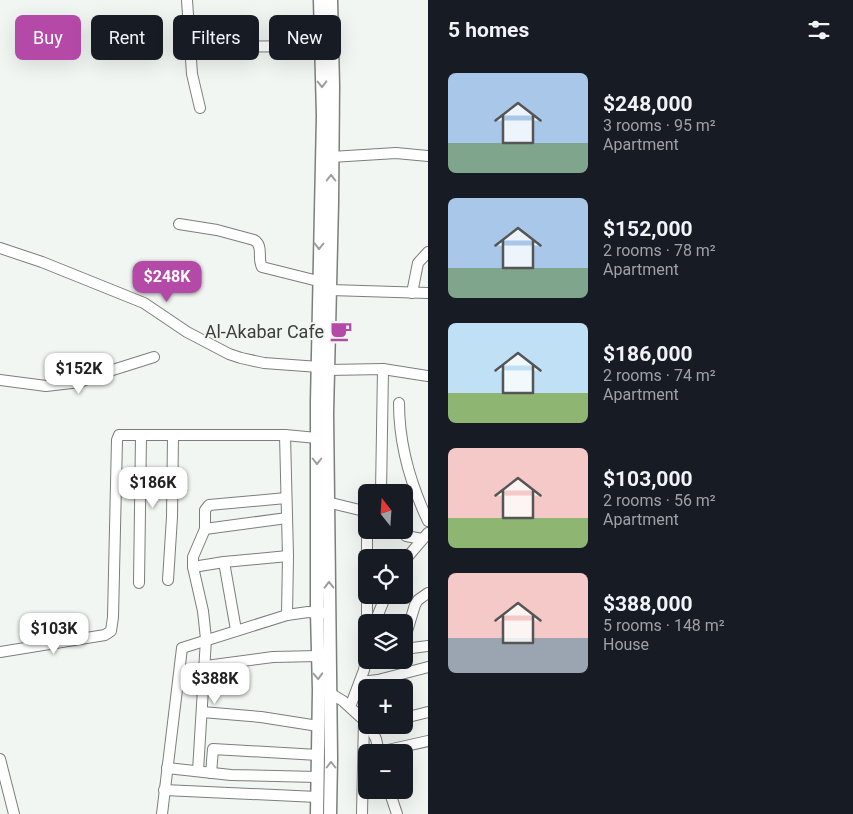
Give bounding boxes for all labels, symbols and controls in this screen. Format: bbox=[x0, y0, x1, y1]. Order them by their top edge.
chip: Buy bbox=[15, 15, 81, 60]
chip: Rent bbox=[91, 15, 163, 60]
chip: Filters bbox=[173, 15, 259, 60]
chip: New bbox=[269, 15, 341, 60]
icon: filters bbox=[805, 16, 833, 44]
text: 5 homes bbox=[448, 18, 529, 42]
one-way arrow bbox=[317, 80, 327, 88]
text: $248,000 bbox=[603, 92, 693, 116]
icon: home bbox=[488, 93, 548, 153]
text: 3 rooms · 95 m² bbox=[603, 116, 716, 135]
text: Apartment bbox=[603, 135, 679, 154]
one-way arrow bbox=[326, 174, 337, 182]
text: $152,000 bbox=[603, 217, 693, 241]
icon: home bbox=[488, 218, 548, 278]
text: 2 rooms · 78 m² bbox=[603, 241, 716, 260]
one-way arrow bbox=[314, 242, 324, 250]
pin: $248K bbox=[132, 260, 202, 303]
text: Apartment bbox=[603, 260, 679, 279]
text: $248K bbox=[144, 267, 190, 286]
cafe icon: Al-Akabar Cafe bbox=[328, 318, 354, 344]
place label: Al-Akabar Cafe bbox=[205, 321, 324, 342]
text: $186,000 bbox=[603, 342, 693, 366]
icon: home bbox=[488, 343, 548, 403]
pin: $152K bbox=[44, 352, 114, 395]
text: $152K bbox=[56, 359, 102, 378]
text: 2 rooms · 74 m² bbox=[603, 366, 716, 385]
text: Apartment bbox=[603, 385, 679, 404]
one-way arrow bbox=[312, 458, 322, 465]
pin: $186K bbox=[118, 466, 188, 509]
text: $103,000 bbox=[603, 467, 693, 491]
icon: home bbox=[488, 468, 548, 528]
text: $186K bbox=[130, 473, 176, 492]
north arrow bbox=[358, 484, 412, 539]
map controls bbox=[358, 484, 413, 799]
text: 2 rooms · 56 m² bbox=[603, 491, 716, 510]
text: Apartment bbox=[603, 510, 679, 529]
button: locate bbox=[358, 549, 413, 604]
one-way arrow bbox=[324, 581, 334, 589]
text: $388,000 bbox=[603, 592, 693, 616]
icon: home bbox=[488, 593, 548, 653]
pin: $103K bbox=[19, 612, 89, 655]
button: layers bbox=[358, 614, 413, 669]
text: 5 rooms · 148 m² bbox=[603, 616, 725, 635]
text: $103K bbox=[31, 619, 77, 638]
text: House bbox=[603, 635, 649, 654]
pin: $388K bbox=[180, 662, 250, 705]
text: $388K bbox=[192, 669, 238, 688]
one-way arrow bbox=[313, 672, 323, 680]
button: + bbox=[358, 679, 413, 734]
button: − bbox=[358, 744, 413, 799]
one-way arrow bbox=[326, 761, 336, 769]

